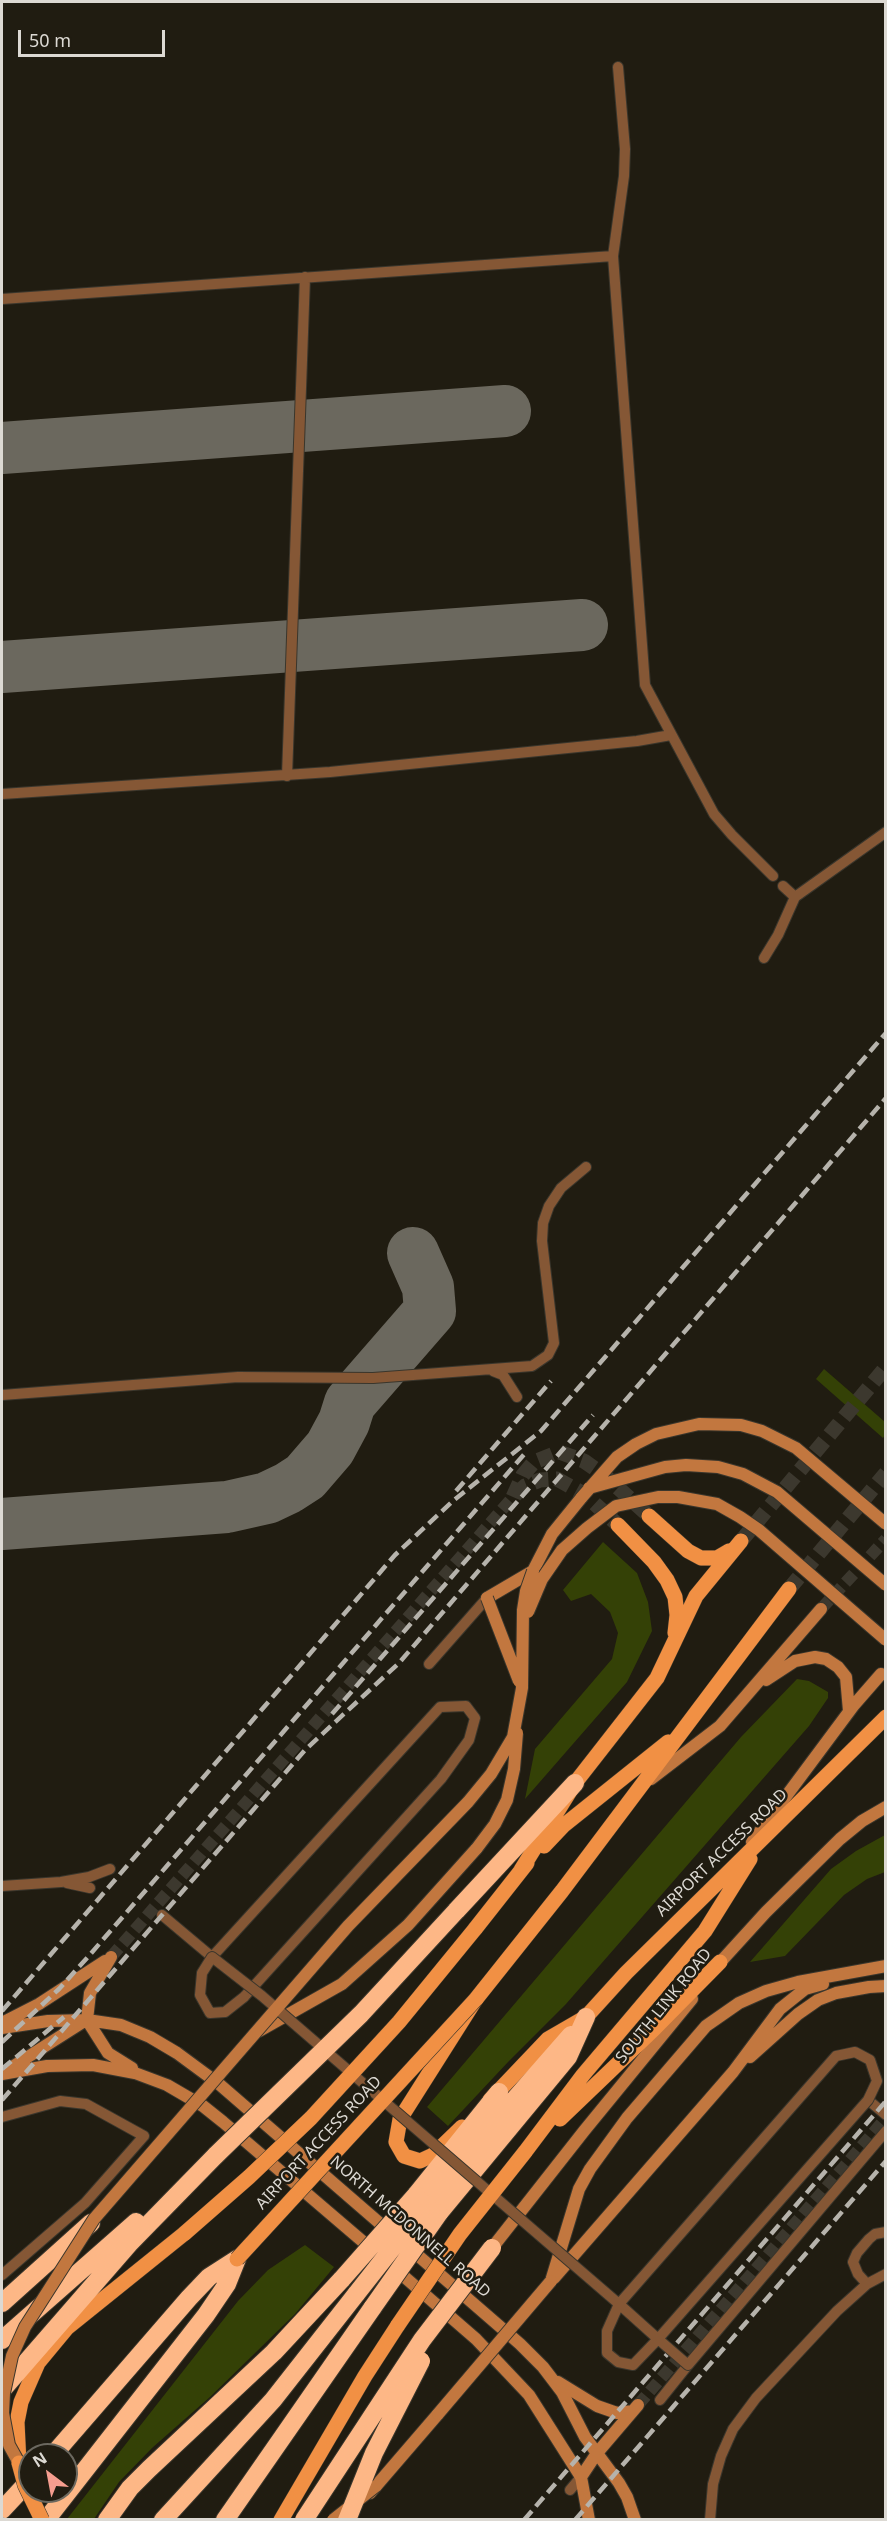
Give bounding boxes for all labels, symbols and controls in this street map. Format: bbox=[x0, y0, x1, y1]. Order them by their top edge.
scale bar bbox=[21, 18, 168, 56]
text: 50 m bbox=[29, 28, 71, 52]
street label: AIRPORT ACCESS ROAD bbox=[652, 1785, 792, 1921]
street label: SOUTH LINK ROAD bbox=[612, 1945, 716, 2067]
street label: AIRPORT ACCESS ROAD bbox=[252, 2072, 386, 2214]
street label: NORTH MCDONNELL ROAD bbox=[326, 2152, 494, 2302]
north arrow bbox=[18, 2443, 78, 2503]
text: N bbox=[28, 2447, 51, 2472]

